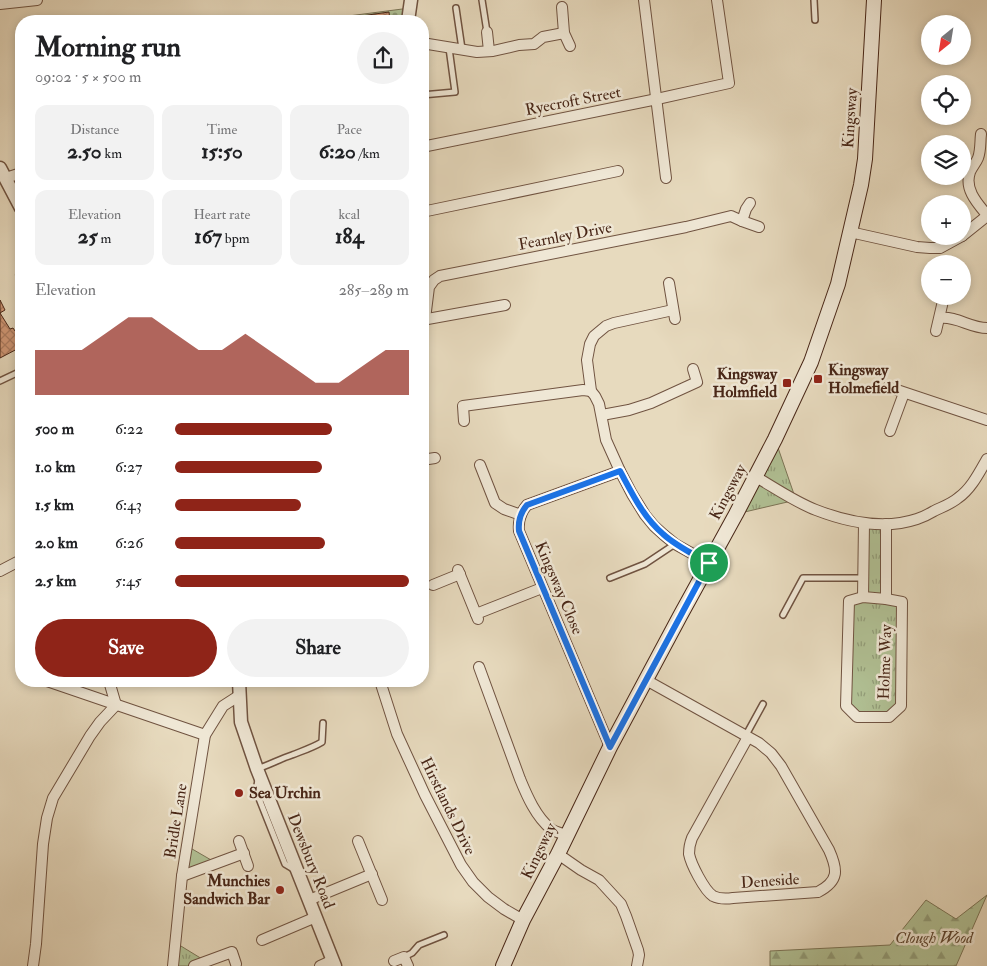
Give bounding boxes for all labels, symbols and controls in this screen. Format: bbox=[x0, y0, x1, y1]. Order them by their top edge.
north arrow bbox=[921, 15, 971, 65]
map controls bbox=[921, 15, 971, 305]
text: Morning run bbox=[35, 30, 181, 65]
button: share bbox=[357, 32, 409, 84]
text: 09:02 · 5 × 500 m bbox=[35, 67, 141, 87]
button: locate bbox=[921, 75, 971, 125]
street label: Ryecroft Street bbox=[523, 82, 623, 120]
street label: Kingsway bbox=[838, 86, 862, 149]
text: Distance bbox=[70, 121, 119, 138]
text: Time bbox=[207, 121, 237, 138]
text: Pace bbox=[337, 121, 362, 138]
button: layers bbox=[921, 135, 971, 185]
text: 2.50 bbox=[67, 138, 102, 165]
text: 15:50 bbox=[201, 138, 243, 165]
text: 6:20 bbox=[319, 138, 356, 165]
text: km bbox=[102, 145, 122, 162]
text: /km bbox=[356, 145, 380, 162]
button: + bbox=[921, 195, 971, 245]
text: Elevation bbox=[68, 206, 121, 223]
text: Heart rate bbox=[193, 206, 250, 223]
text: kcal bbox=[339, 206, 360, 223]
street label: Fearnley Drive bbox=[517, 217, 614, 255]
text: 25 bbox=[78, 223, 98, 250]
text: 167 bbox=[194, 223, 222, 250]
text: 184 bbox=[335, 223, 364, 250]
text: m bbox=[98, 230, 111, 247]
text: bpm bbox=[222, 230, 250, 247]
button: − bbox=[921, 255, 971, 305]
text: Elevation bbox=[35, 280, 96, 300]
text: 285–289 m bbox=[339, 280, 409, 300]
place label: Kingsway Holmefield bbox=[828, 360, 899, 398]
place label: Kingsway Holmfield bbox=[713, 364, 778, 402]
marker: Kingsway Holmefield bbox=[812, 373, 824, 385]
marker: Kingsway Holmfield bbox=[781, 377, 793, 389]
text: 500 m bbox=[35, 419, 74, 439]
text: 6:22 bbox=[115, 419, 143, 439]
text: 1.0 km bbox=[35, 457, 75, 477]
text: 6:27 bbox=[115, 457, 142, 477]
street label: Kingsway bbox=[705, 460, 751, 523]
text: 1.5 km bbox=[35, 495, 74, 515]
text: 6:43 bbox=[115, 495, 142, 515]
text: 2.0 km bbox=[35, 533, 78, 553]
text: 6:26 bbox=[115, 533, 143, 553]
street label: Kingsway Close bbox=[530, 538, 588, 638]
pin bbox=[688, 542, 730, 584]
icon: arrive bbox=[695, 549, 723, 577]
text: 2.5 km bbox=[35, 571, 76, 591]
text: 5:45 bbox=[115, 571, 142, 591]
button: Save bbox=[35, 619, 217, 677]
button: Share bbox=[227, 619, 409, 677]
street label: Holme Way bbox=[874, 623, 896, 700]
street label: Hirstlands Drive bbox=[416, 754, 480, 858]
street label: Bridle Lane bbox=[160, 782, 192, 860]
place label: Sea Urchin bbox=[249, 783, 322, 803]
marker: Sea Urchin bbox=[233, 787, 245, 799]
street label: Dewsbury Road bbox=[283, 810, 339, 912]
street label: Kingsway bbox=[517, 819, 562, 882]
street label: Deneside bbox=[740, 869, 800, 893]
place label: Munchies Sandwich Bar bbox=[183, 871, 271, 909]
marker: Munchies Sandwich Bar bbox=[274, 884, 286, 896]
park label: Clough Wood bbox=[895, 928, 974, 948]

